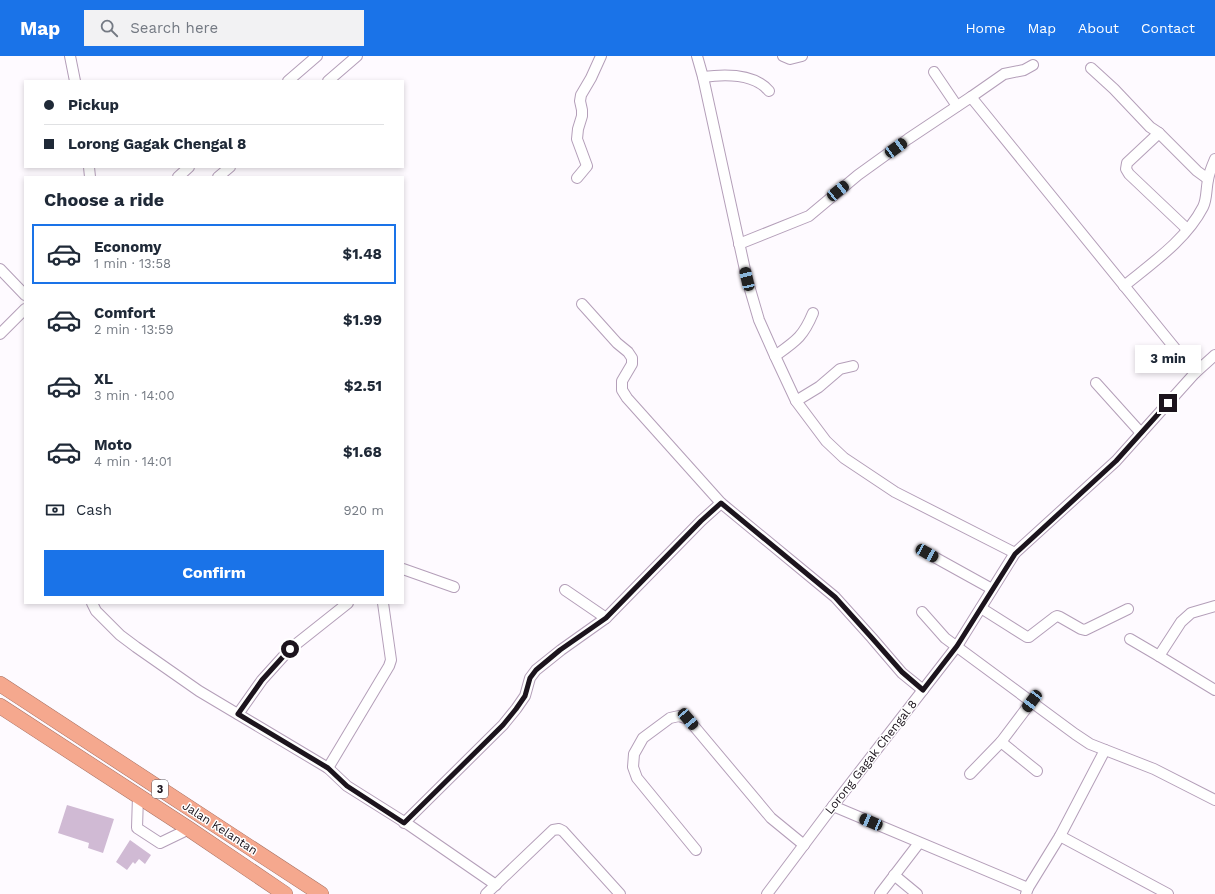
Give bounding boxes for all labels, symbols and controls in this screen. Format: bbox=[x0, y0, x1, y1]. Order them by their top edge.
search box bbox=[84, 10, 364, 46]
text: Map bbox=[20, 17, 60, 40]
icon: search bbox=[98, 17, 120, 39]
text: Search here bbox=[130, 19, 218, 37]
text: Home bbox=[965, 20, 1005, 36]
text: Map bbox=[1027, 20, 1056, 36]
text: About bbox=[1078, 20, 1119, 36]
text: Contact bbox=[1141, 20, 1195, 36]
text: Pickup bbox=[68, 96, 119, 114]
text: Lorong Gagak Chengal 8 bbox=[68, 135, 246, 153]
car bbox=[883, 136, 909, 160]
car bbox=[825, 179, 851, 203]
text: Choose a ride bbox=[44, 189, 164, 210]
icon: car bbox=[46, 236, 82, 272]
text: Economy bbox=[94, 238, 161, 256]
text: $1.48 bbox=[343, 245, 382, 263]
text: 1 min · 13:58 bbox=[94, 256, 171, 271]
car bbox=[738, 266, 756, 292]
icon: car bbox=[46, 302, 82, 338]
text: Comfort bbox=[94, 304, 155, 322]
text: $1.99 bbox=[343, 311, 382, 329]
text: 2 min · 13:59 bbox=[94, 322, 174, 337]
callout: 3 min bbox=[1135, 345, 1201, 373]
text: 3 min bbox=[1150, 351, 1186, 366]
icon: car bbox=[46, 368, 82, 404]
text: XL bbox=[94, 370, 113, 388]
text: $2.51 bbox=[344, 377, 382, 395]
text: 3 min · 14:00 bbox=[94, 388, 174, 403]
route end bbox=[1159, 394, 1177, 412]
icon: car bbox=[46, 434, 82, 470]
text: Moto bbox=[94, 436, 132, 454]
text: $1.68 bbox=[343, 443, 382, 461]
text: 4 min · 14:01 bbox=[94, 454, 172, 469]
icon: cash bbox=[44, 499, 66, 521]
text: Cash bbox=[76, 501, 112, 519]
text: 920 m bbox=[343, 503, 384, 518]
car bbox=[914, 542, 940, 564]
button: Confirm bbox=[44, 550, 384, 596]
route start bbox=[281, 640, 299, 658]
car bbox=[1020, 688, 1044, 714]
street label: Lorong Gagak Chengal 8 bbox=[822, 697, 920, 817]
car bbox=[676, 706, 700, 732]
road number: 3 bbox=[152, 780, 168, 798]
street label: Jalan Kelantan bbox=[180, 799, 260, 857]
car bbox=[858, 812, 884, 832]

